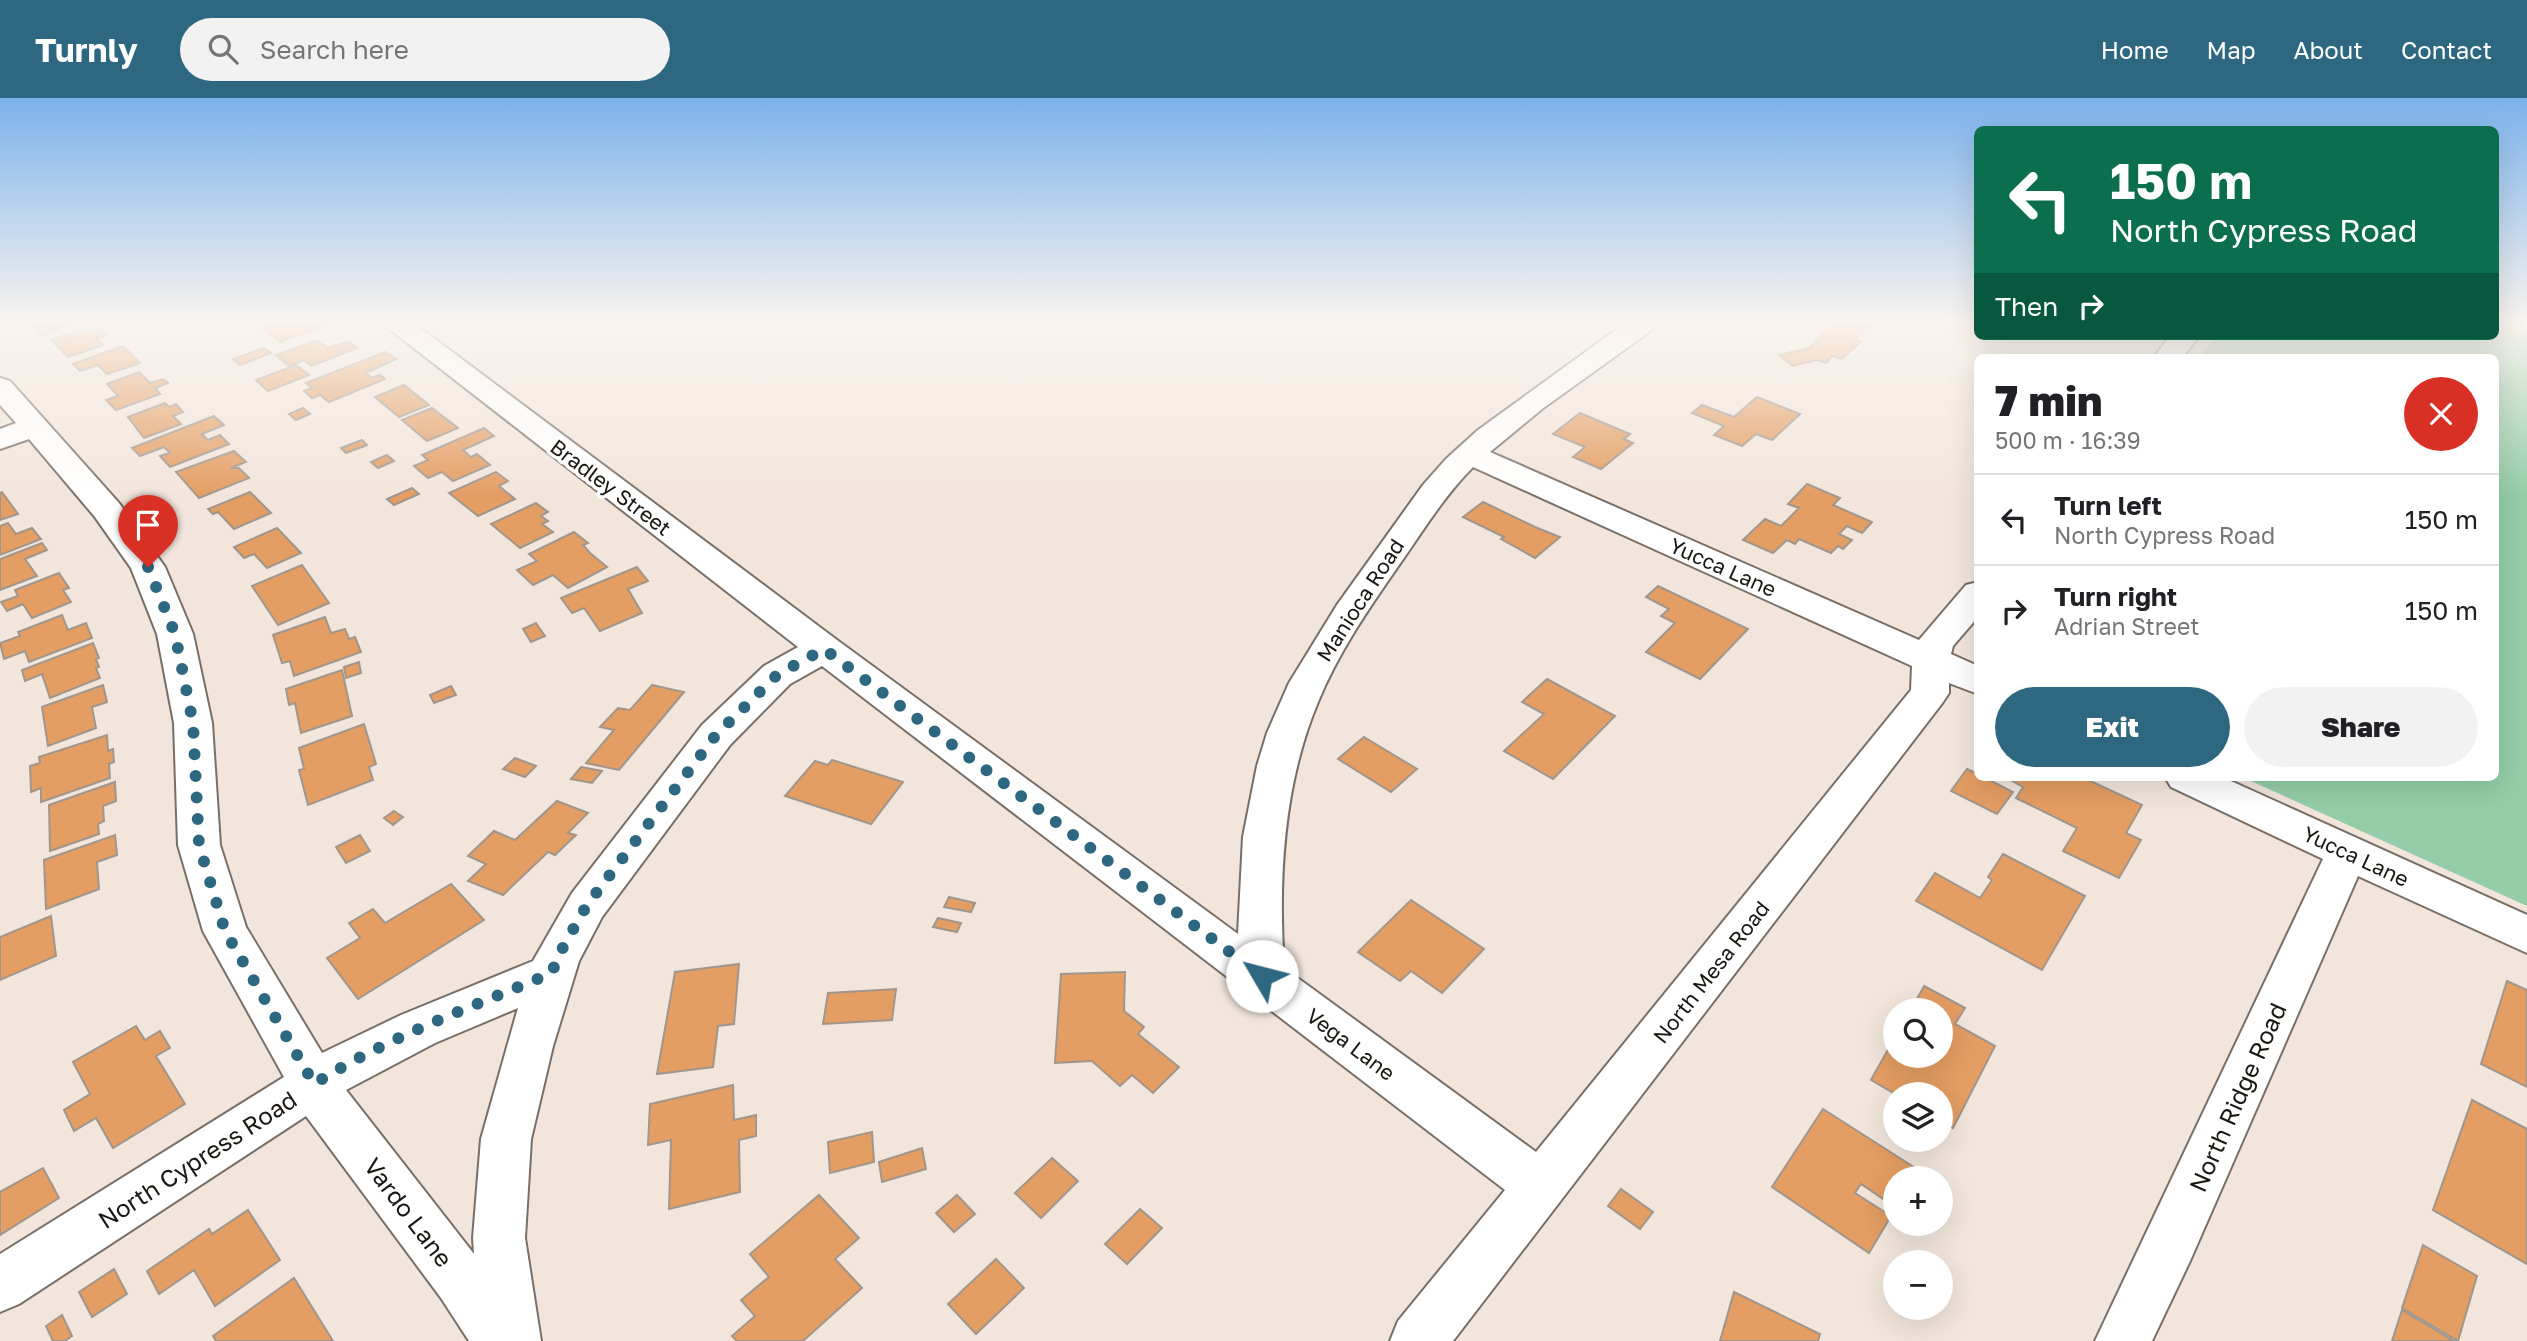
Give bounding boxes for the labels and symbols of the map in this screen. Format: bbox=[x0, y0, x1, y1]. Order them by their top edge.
street label: Bradley Street bbox=[546, 433, 676, 541]
pin bbox=[118, 495, 178, 567]
street label: Yucca Lane bbox=[1666, 532, 1780, 602]
street label: Manioca Road bbox=[1311, 534, 1409, 666]
street label: Yucca Lane bbox=[2299, 820, 2413, 892]
street label: North Mesa Road bbox=[1647, 896, 1775, 1048]
position arrow bbox=[1225, 939, 1299, 1013]
street label: North Ridge Road bbox=[2182, 998, 2292, 1196]
street label: Vega Lane bbox=[1302, 1002, 1400, 1086]
street label: North Cypress Road bbox=[92, 1084, 302, 1234]
street label: Vardo Lane bbox=[359, 1152, 459, 1272]

